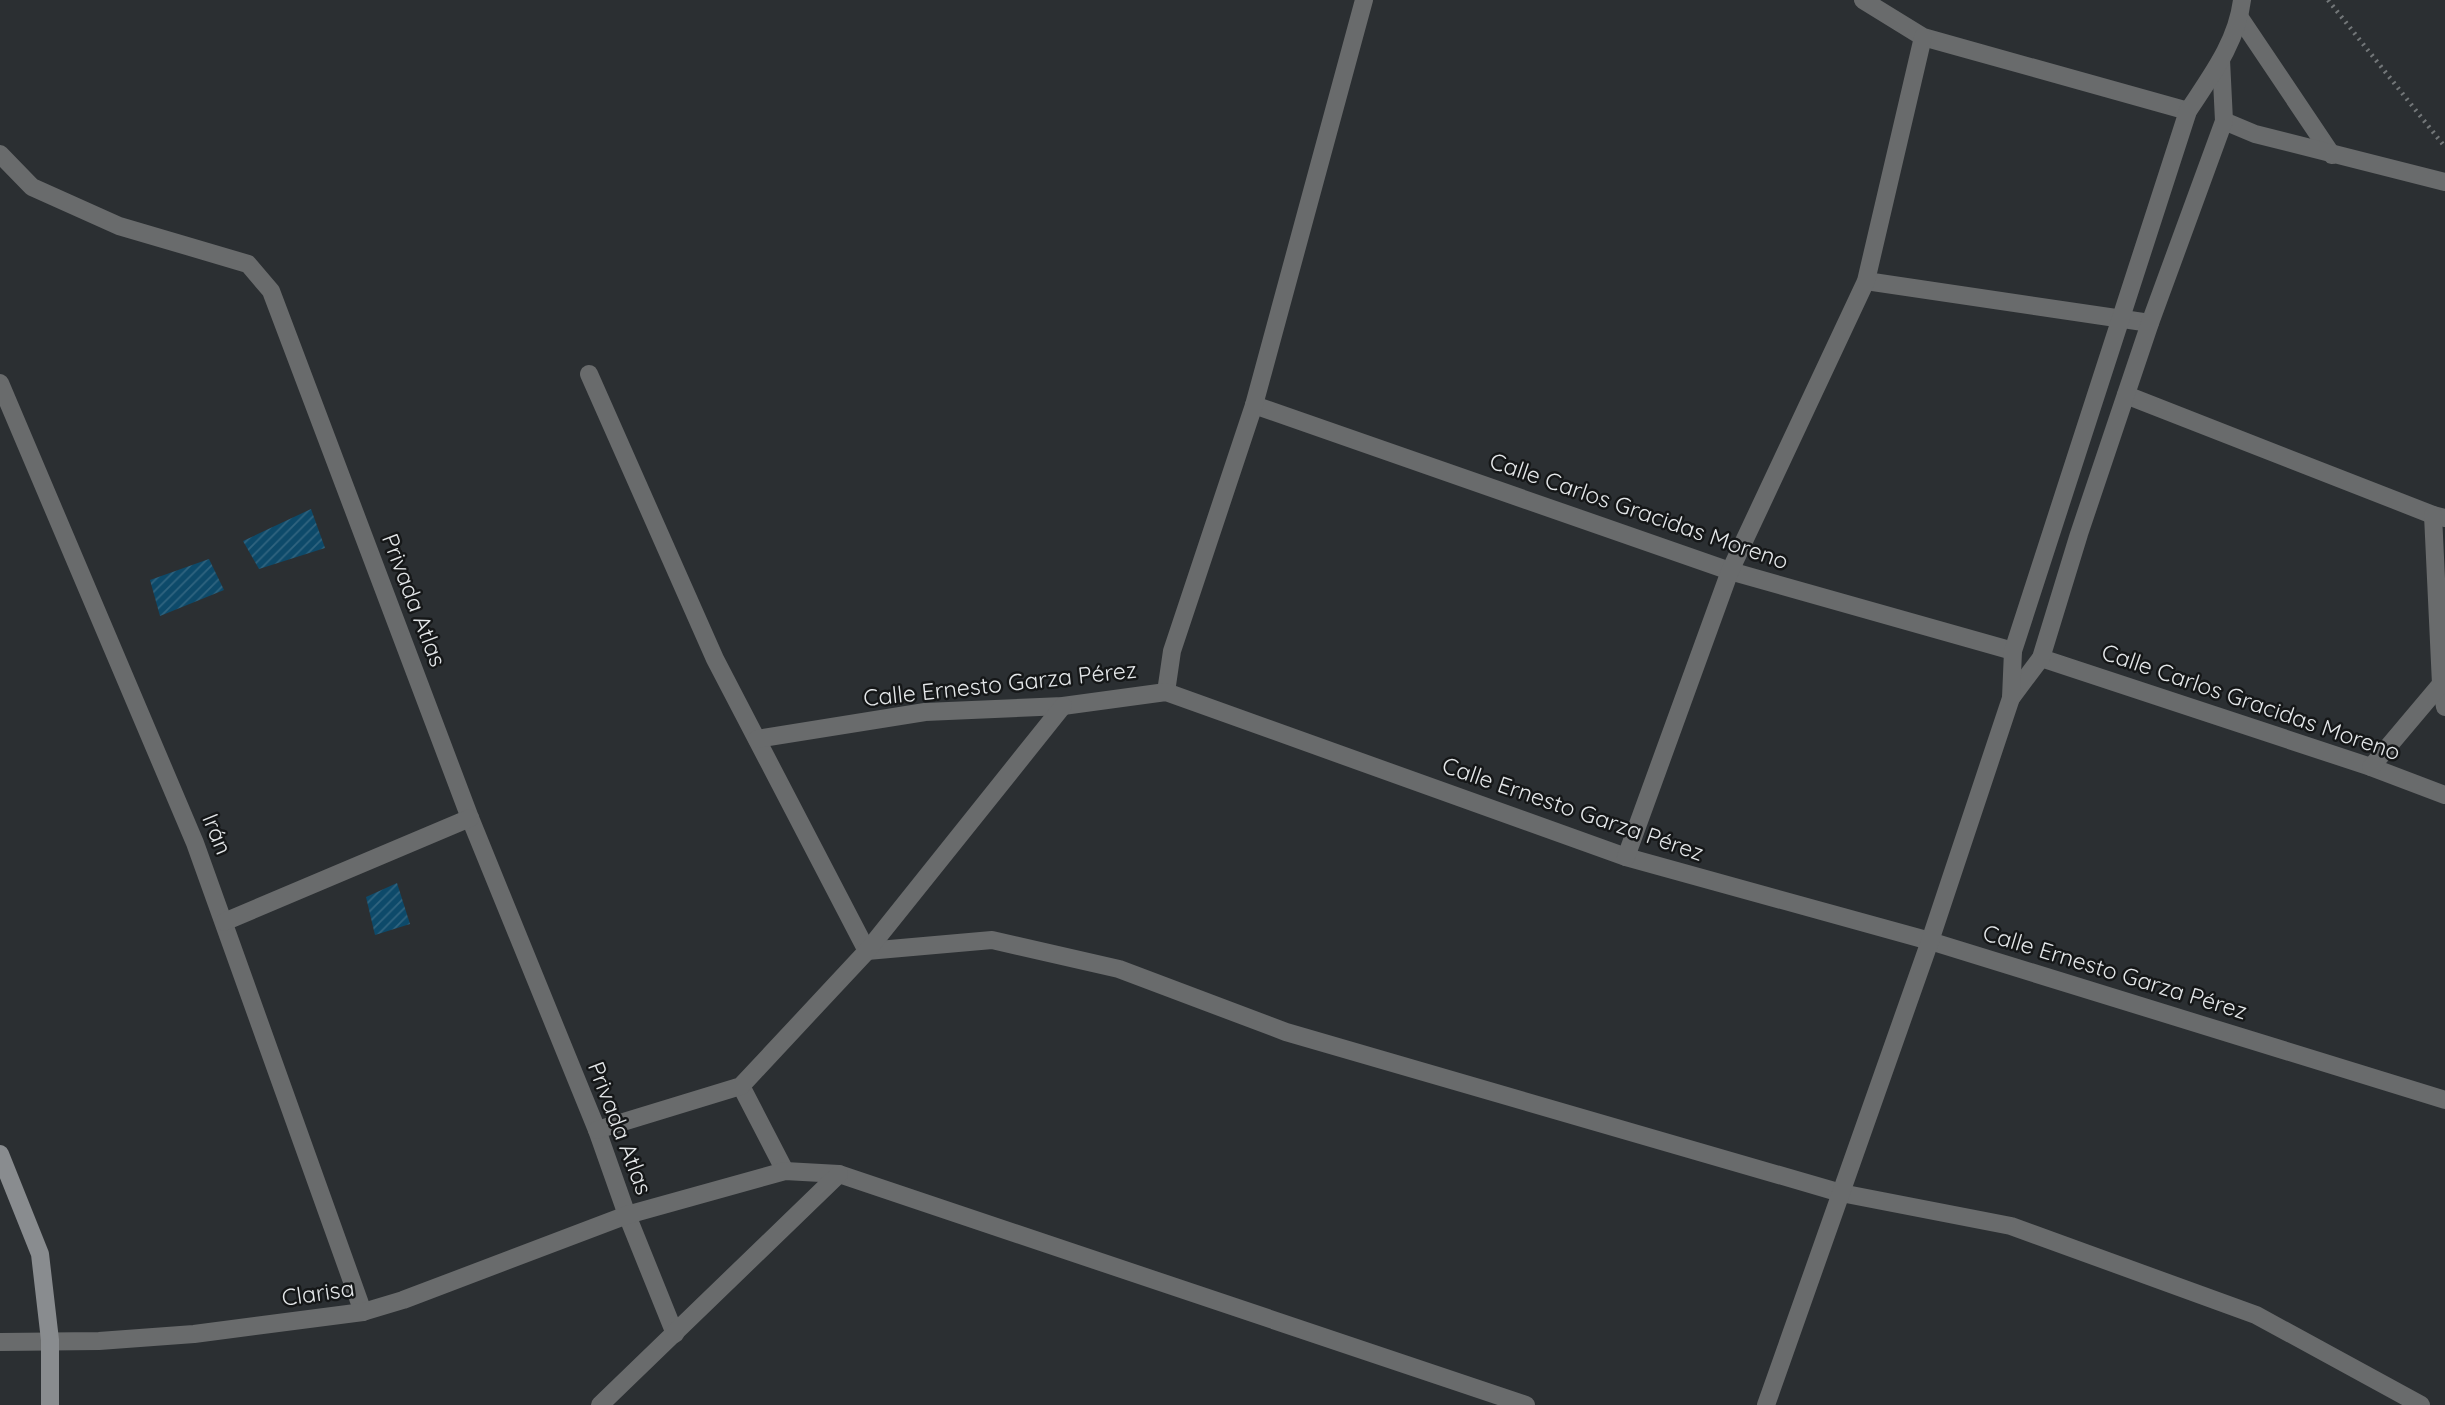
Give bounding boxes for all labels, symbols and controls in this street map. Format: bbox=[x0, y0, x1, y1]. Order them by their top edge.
street label: Calle Carlos Gracidas Moreno bbox=[1486, 446, 1792, 575]
street label: Privada Atlas bbox=[376, 529, 453, 670]
street label: Calle Carlos Gracidas Moreno bbox=[2098, 637, 2404, 766]
street label: Calle Ernesto Garza Pérez bbox=[862, 655, 1138, 712]
street label: Calle Ernesto Garza Pérez bbox=[1439, 750, 1708, 867]
street label: Irán bbox=[196, 809, 239, 859]
street label: Calle Ernesto Garza Pérez bbox=[1980, 918, 2251, 1026]
street label: Privada Atlas bbox=[582, 1057, 659, 1198]
street label: Clarisa bbox=[280, 1273, 356, 1312]

